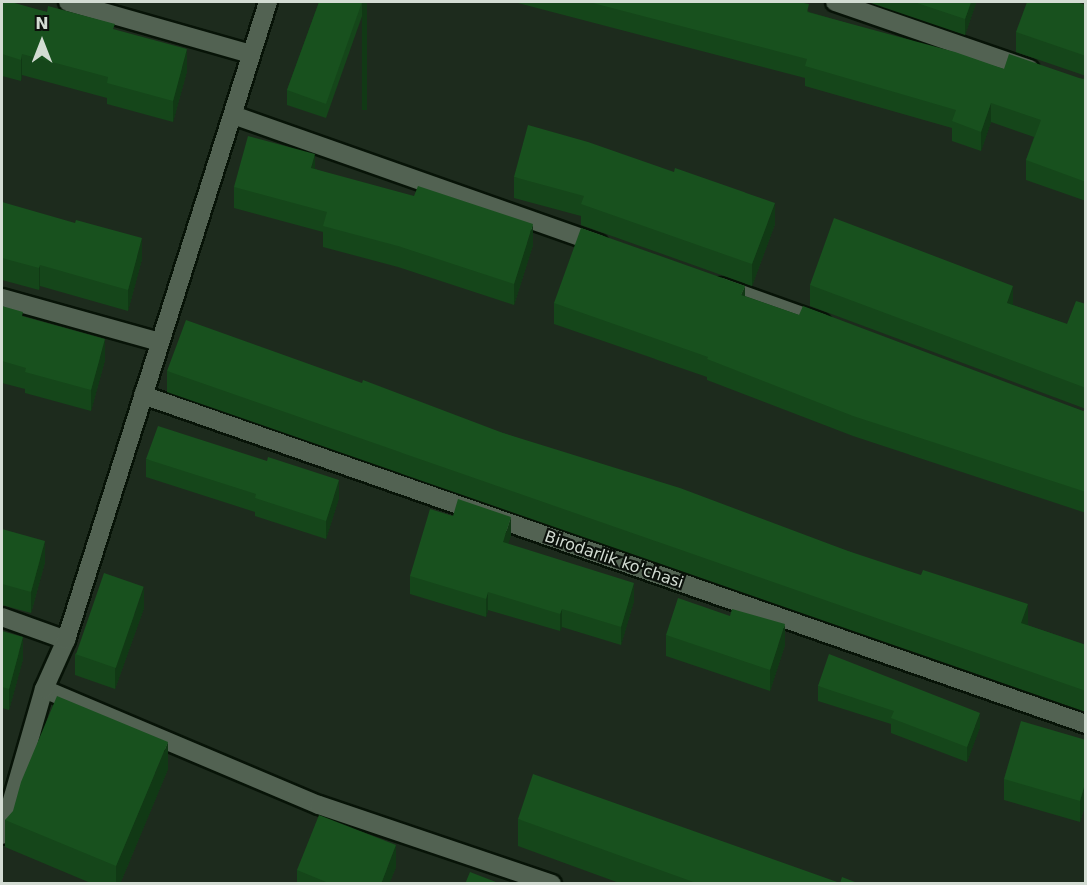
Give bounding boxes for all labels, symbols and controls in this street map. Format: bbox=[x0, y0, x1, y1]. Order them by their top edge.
north arrow bbox=[12, 12, 72, 72]
text: N bbox=[35, 14, 49, 33]
street label: Birodarlik ko'chasi bbox=[542, 527, 686, 593]

